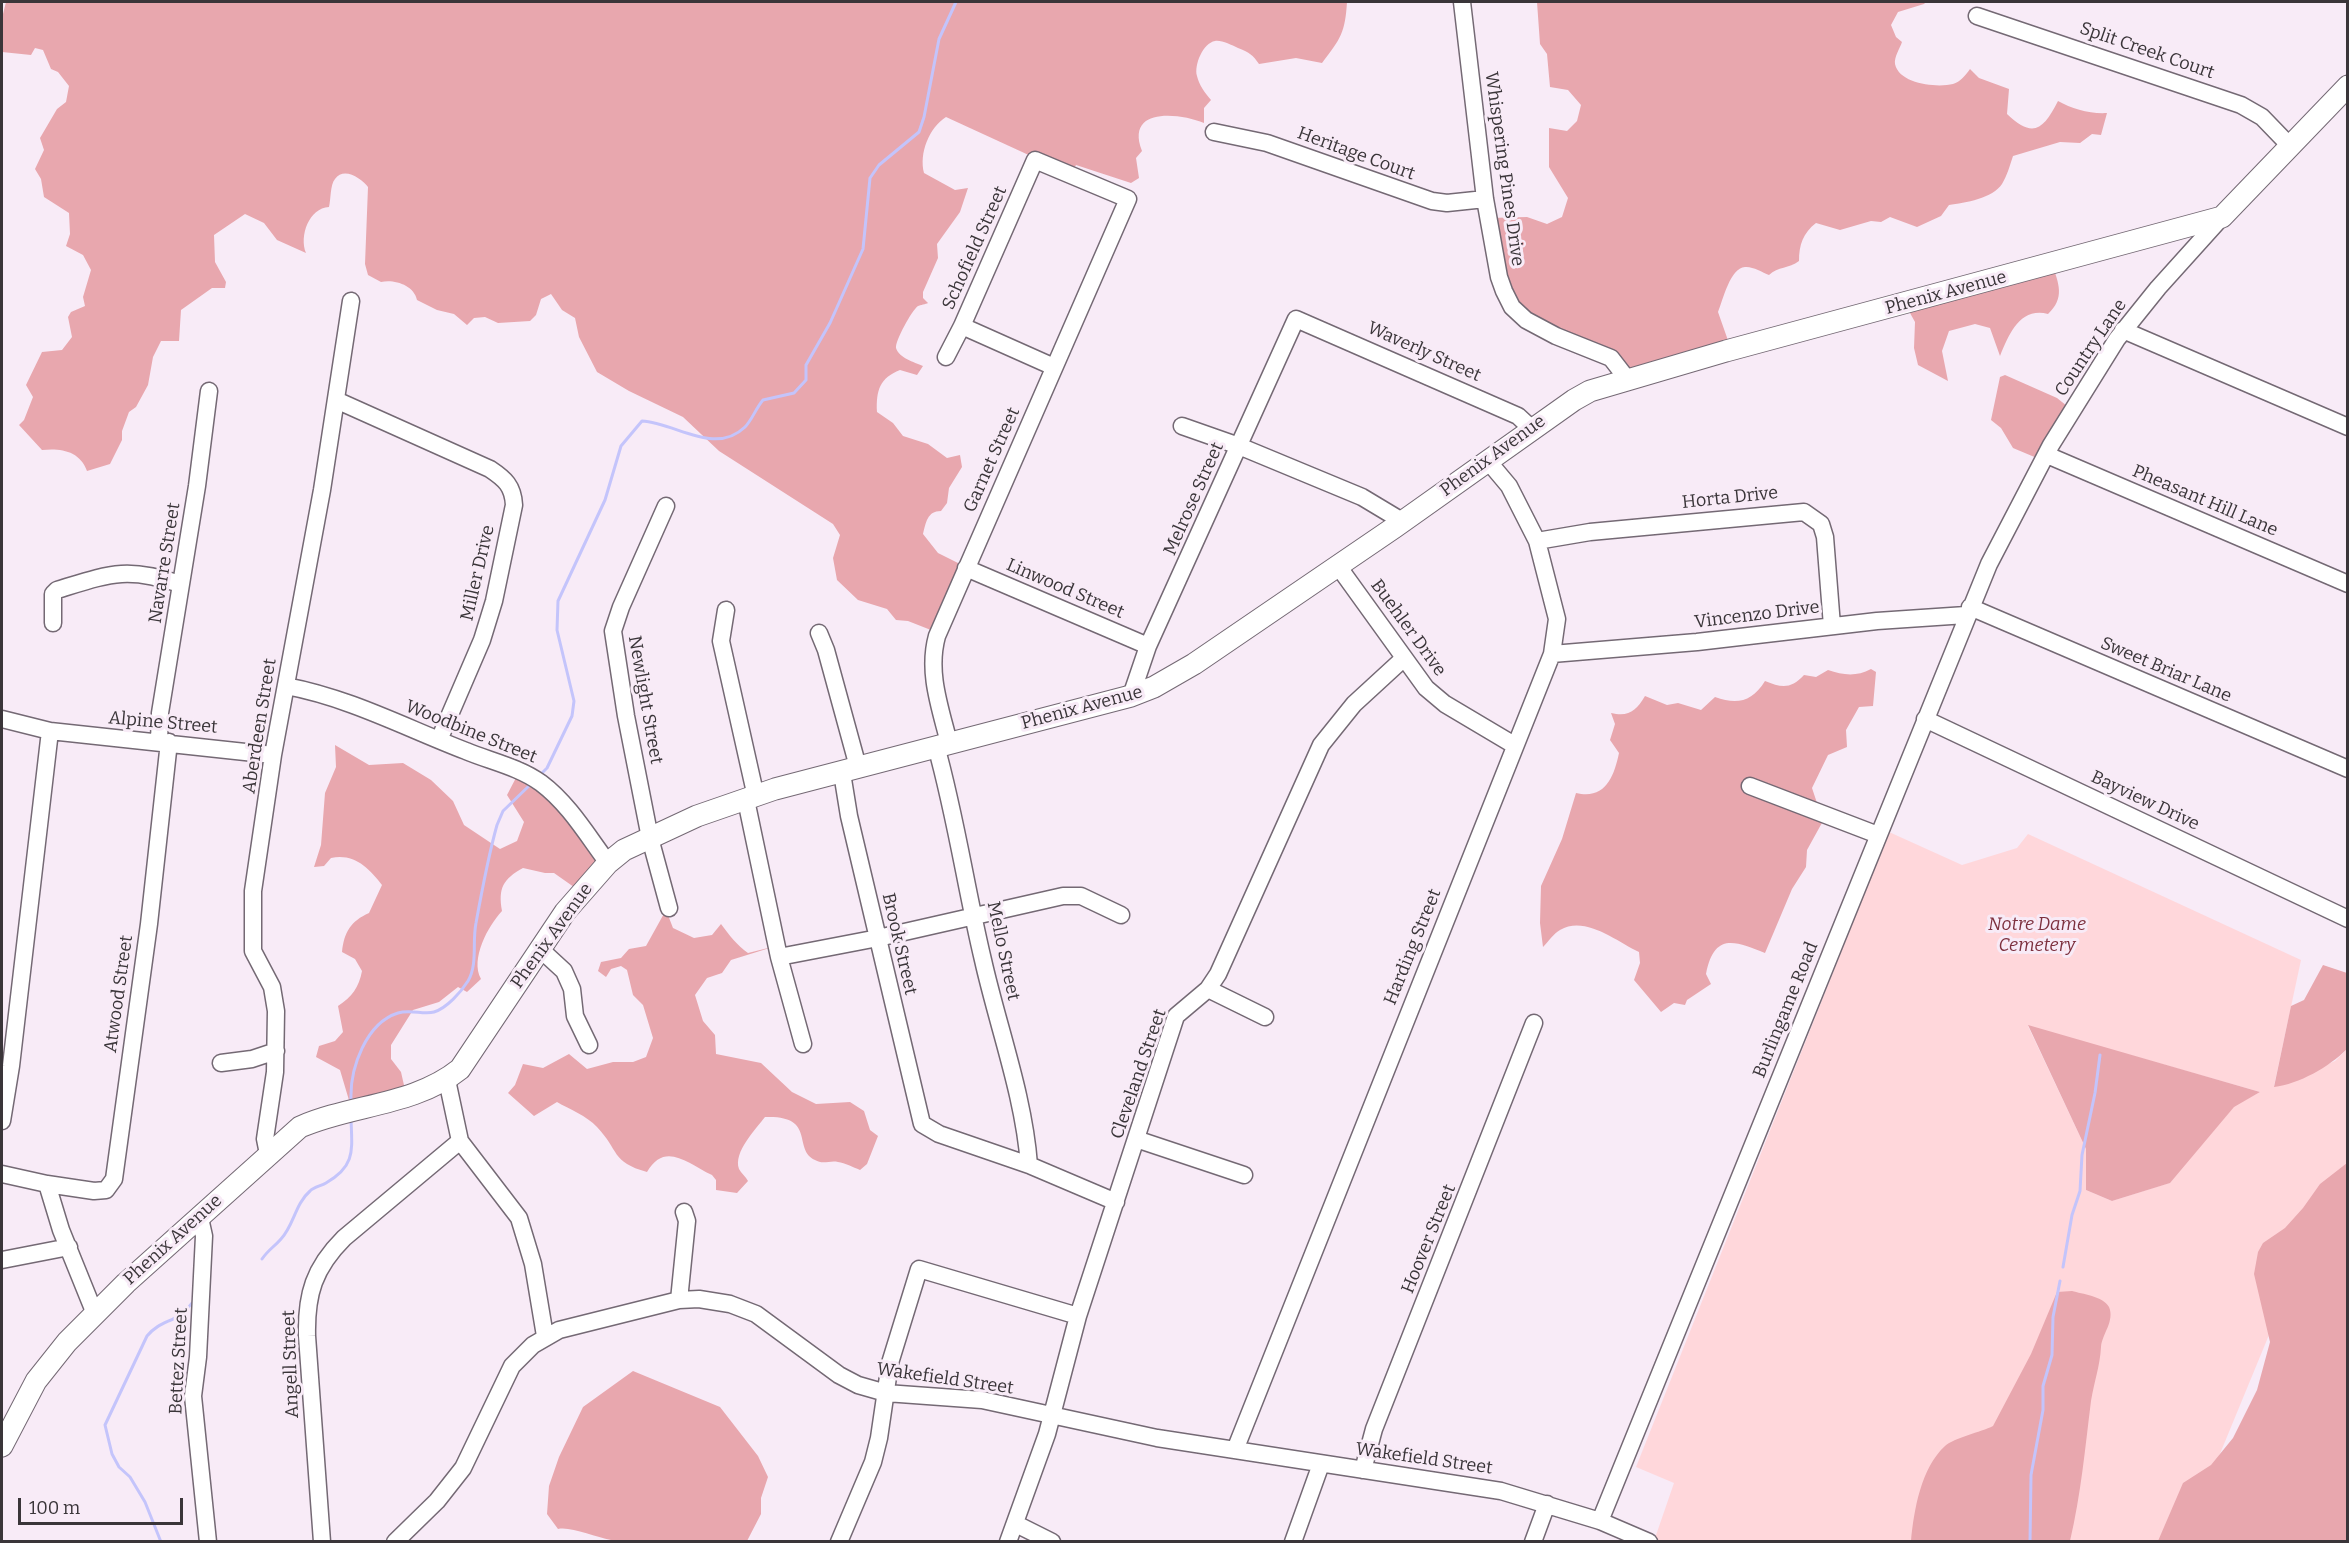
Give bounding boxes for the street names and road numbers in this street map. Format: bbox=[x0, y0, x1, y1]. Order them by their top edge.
street label: Split Creek Court bbox=[2077, 18, 2217, 84]
street label: Whispering Pines Drive bbox=[1480, 71, 1528, 267]
street label: Heritage Court bbox=[1294, 123, 1418, 185]
street label: Schofield Street bbox=[938, 183, 1012, 313]
street label: Phenix Avenue bbox=[1883, 266, 2009, 320]
street label: Country Lane bbox=[2051, 295, 2131, 401]
street label: Waverly Street bbox=[1364, 317, 1484, 387]
street label: Garnet Street bbox=[959, 404, 1025, 516]
street label: Phenix Avenue bbox=[1436, 411, 1550, 501]
street label: Melrose Street bbox=[1159, 439, 1229, 559]
street label: Pheasant Hill Lane bbox=[2129, 461, 2281, 541]
street label: Horta Drive bbox=[1681, 482, 1779, 514]
street label: Navarre Street bbox=[145, 501, 185, 625]
street label: Miller Drive bbox=[457, 523, 499, 623]
street label: Linwood Street bbox=[1003, 554, 1127, 624]
street label: Buehler Drive bbox=[1366, 575, 1450, 681]
street label: Vincenzo Drive bbox=[1693, 597, 1821, 633]
street label: Sweet Briar Lane bbox=[2097, 633, 2235, 707]
street label: Newlight Street bbox=[623, 634, 667, 766]
street label: Aberdeen Street bbox=[239, 657, 281, 795]
street label: Phenix Avenue bbox=[1019, 681, 1145, 735]
street label: Woodbine Street bbox=[402, 696, 540, 768]
street label: Alpine Street bbox=[108, 707, 218, 739]
street label: Bayview Drive bbox=[2087, 766, 2203, 836]
street label: Phenix Avenue bbox=[507, 879, 597, 993]
street label: Harding Street bbox=[1380, 886, 1446, 1008]
street label: Brook Street bbox=[877, 891, 921, 997]
street label: Mello Street bbox=[982, 899, 1024, 1003]
street label: Atwood Street bbox=[100, 934, 138, 1054]
street label: Burlingame Road bbox=[1749, 939, 1823, 1081]
street label: Cleveland Street bbox=[1107, 1006, 1171, 1142]
street label: Hoover Street bbox=[1397, 1181, 1461, 1297]
street label: Phenix Avenue bbox=[119, 1190, 227, 1290]
street label: Bettez Street bbox=[165, 1307, 193, 1415]
street label: Angell Street bbox=[278, 1310, 304, 1418]
street label: Wakefield Street bbox=[875, 1359, 1015, 1399]
street label: Wakefield Street bbox=[1354, 1439, 1494, 1479]

